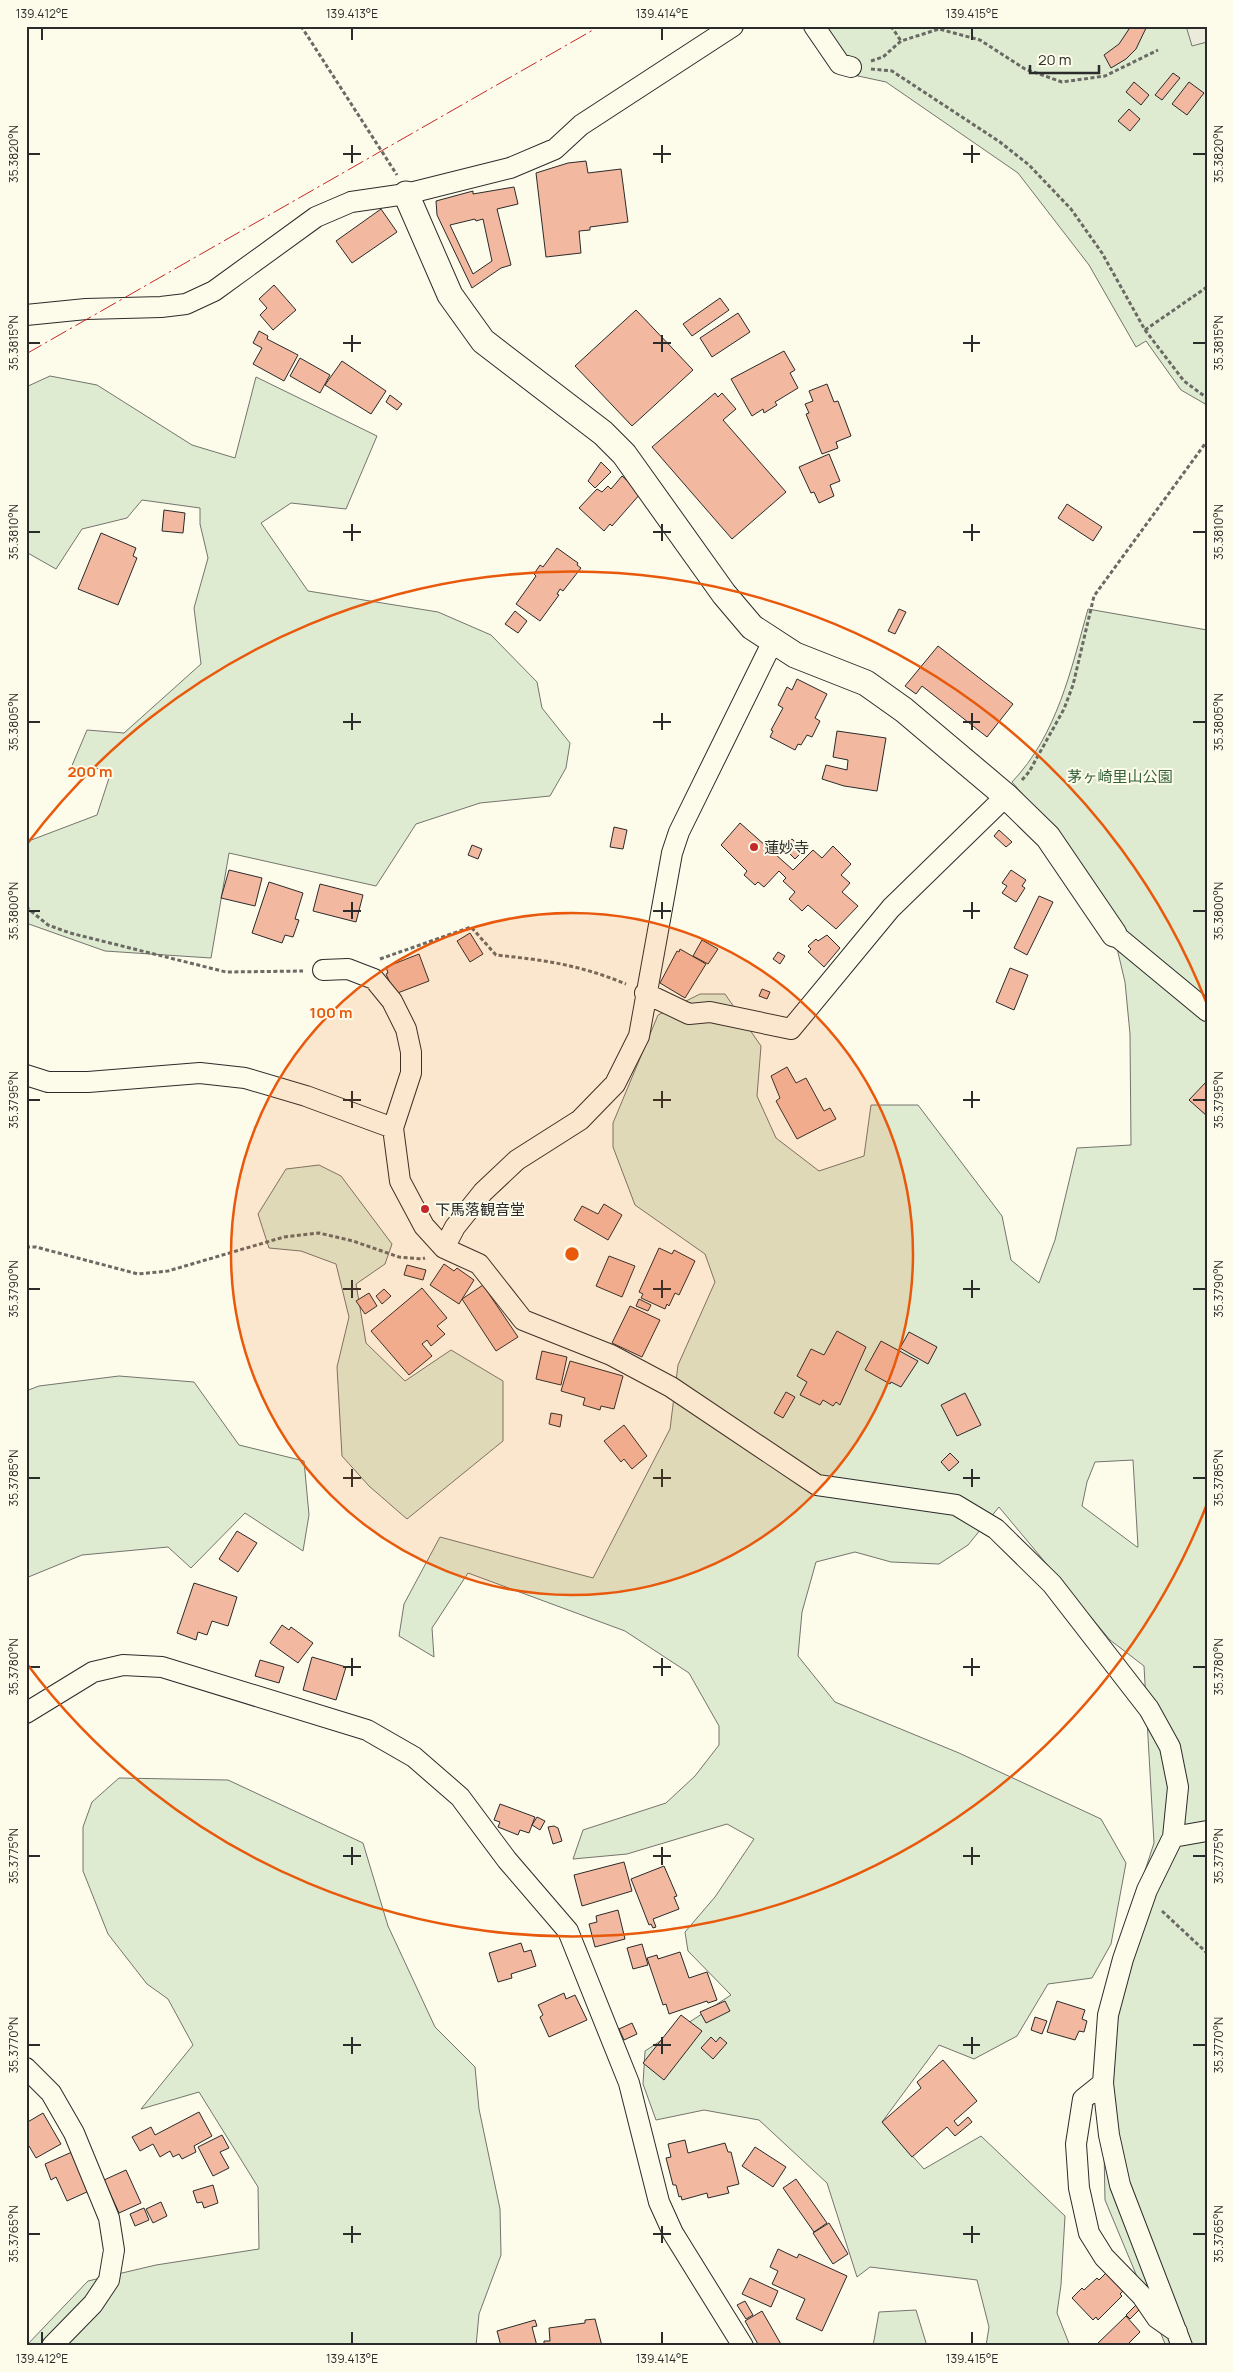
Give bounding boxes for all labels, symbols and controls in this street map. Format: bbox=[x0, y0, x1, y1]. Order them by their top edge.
text: 139.412°E bbox=[16, 5, 68, 22]
text: 139.413°E bbox=[326, 5, 378, 22]
text: 139.414°E bbox=[636, 5, 688, 22]
text: 139.415°E bbox=[946, 5, 998, 22]
scale bar bbox=[1030, 42, 1099, 74]
text: 20 m bbox=[1038, 49, 1071, 70]
text: 35.3820°N bbox=[5, 125, 22, 183]
text: 35.3820°N bbox=[1210, 125, 1227, 183]
text: 35.3815°N bbox=[5, 315, 22, 371]
text: 35.3815°N bbox=[1210, 315, 1227, 371]
text: 35.3810°N bbox=[5, 504, 22, 560]
text: 35.3810°N bbox=[1210, 504, 1227, 560]
text: 35.3805°N bbox=[5, 693, 22, 751]
text: 35.3805°N bbox=[1210, 693, 1227, 751]
text: 200 m bbox=[67, 761, 113, 782]
park label: 茅ヶ崎里山公園 bbox=[1067, 766, 1173, 787]
place label: 蓮妙寺 bbox=[764, 837, 809, 858]
marker: 蓮妙寺 bbox=[748, 841, 760, 853]
text: 35.3800°N bbox=[5, 882, 22, 940]
text: 35.3800°N bbox=[1210, 882, 1227, 940]
text: 100 m bbox=[310, 1002, 352, 1023]
text: 35.3795°N bbox=[5, 1071, 22, 1129]
text: 35.3795°N bbox=[1210, 1071, 1227, 1129]
place label: 下馬落観音堂 bbox=[435, 1199, 525, 1220]
marker: 下馬落観音堂 bbox=[419, 1203, 431, 1215]
centre of rings bbox=[563, 1245, 581, 1263]
text: 35.3790°N bbox=[5, 1260, 22, 1318]
text: 35.3790°N bbox=[1210, 1260, 1227, 1318]
text: 35.3785°N bbox=[5, 1450, 22, 1506]
text: 35.3785°N bbox=[1210, 1450, 1227, 1506]
text: 35.3780°N bbox=[5, 1638, 22, 1696]
text: 35.3780°N bbox=[1210, 1638, 1227, 1696]
text: 35.3775°N bbox=[5, 1828, 22, 1884]
text: 35.3775°N bbox=[1210, 1828, 1227, 1884]
text: 35.3770°N bbox=[5, 2017, 22, 2073]
text: 35.3770°N bbox=[1210, 2017, 1227, 2073]
text: 35.3765°N bbox=[5, 2205, 22, 2263]
text: 35.3765°N bbox=[1210, 2205, 1227, 2263]
text: 139.412°E bbox=[16, 2350, 68, 2367]
text: 139.413°E bbox=[326, 2350, 378, 2367]
text: 139.414°E bbox=[636, 2350, 688, 2367]
text: 139.415°E bbox=[946, 2350, 998, 2367]

